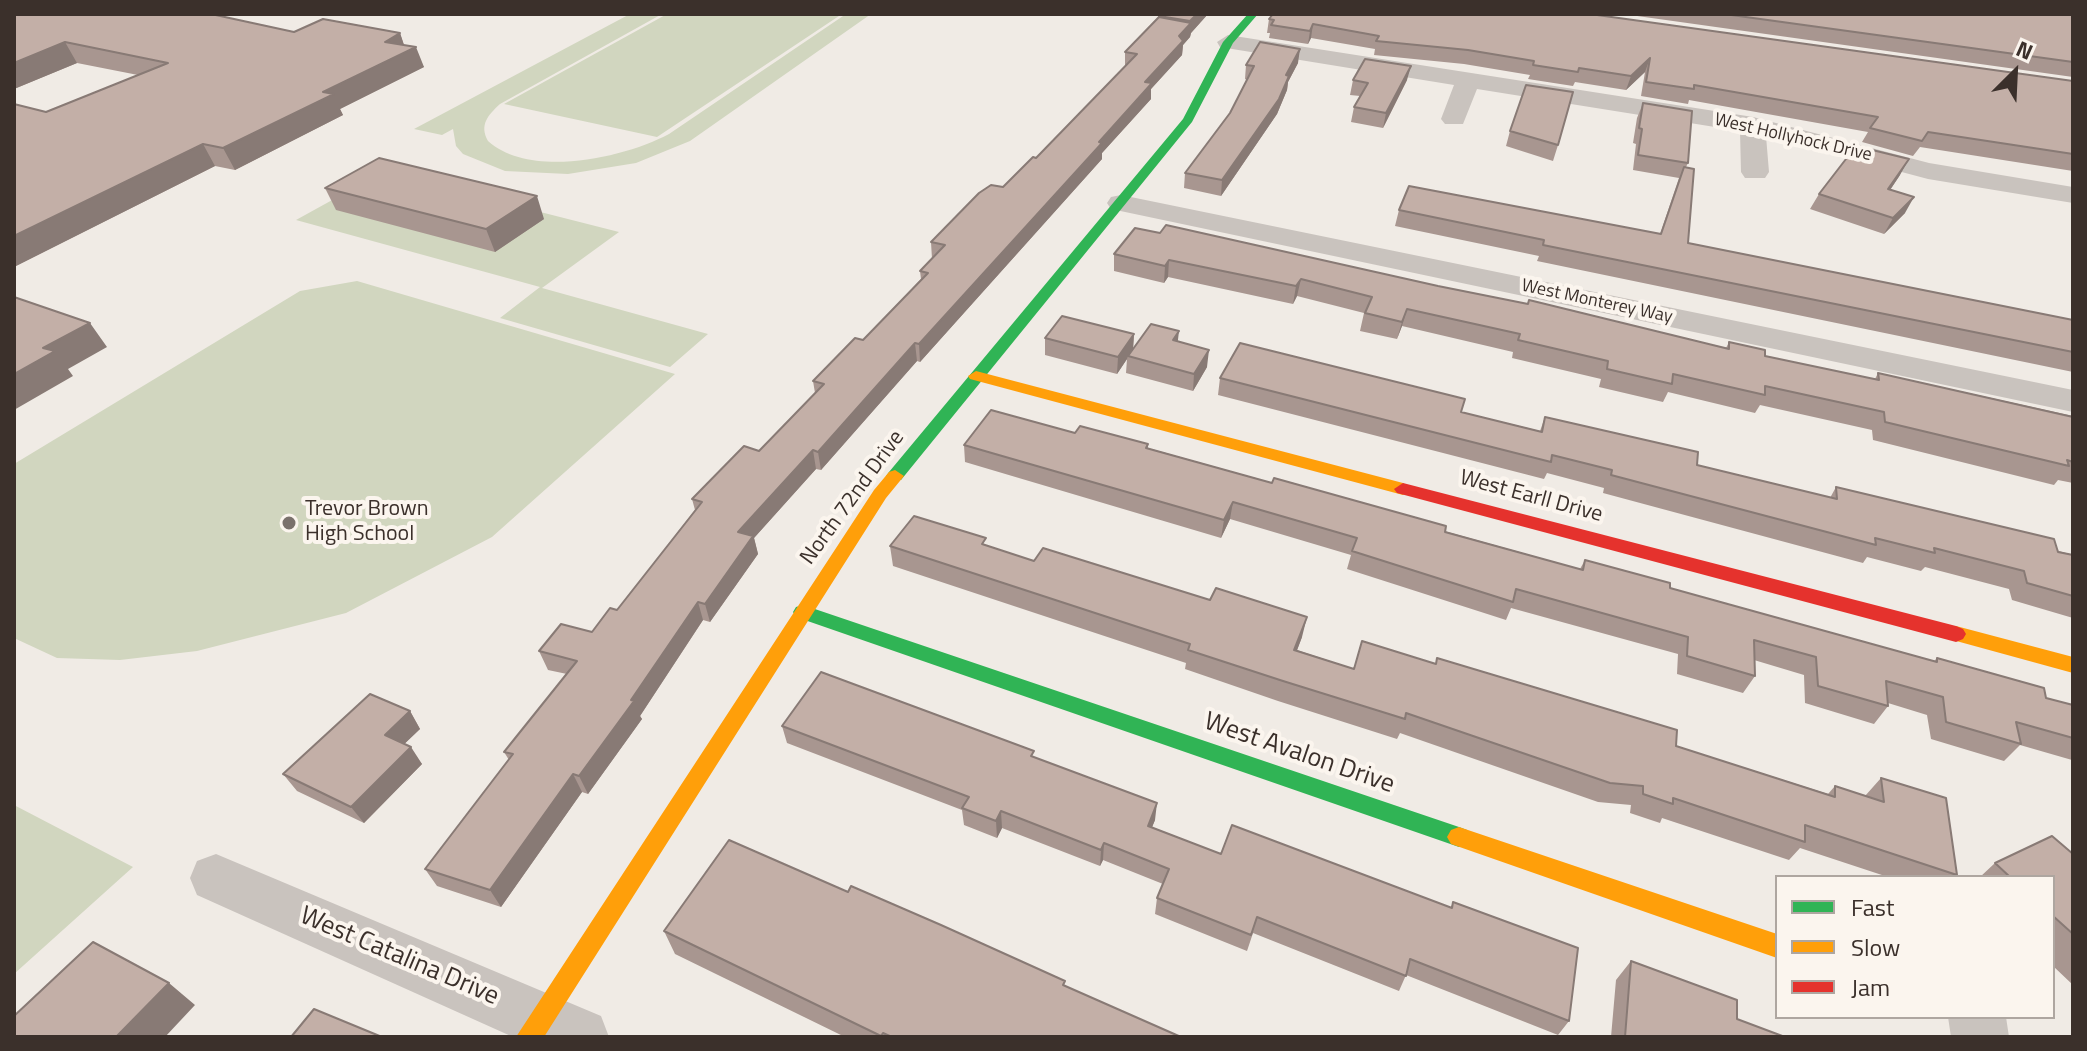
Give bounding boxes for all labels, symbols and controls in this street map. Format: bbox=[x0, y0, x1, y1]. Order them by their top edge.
text: N bbox=[2011, 31, 2039, 69]
north arrow bbox=[1975, 32, 2055, 112]
street label: West Hollyhock Drive bbox=[1712, 109, 1874, 167]
street label: West Monterey Way bbox=[1520, 275, 1674, 329]
street label: North 72nd Drive bbox=[795, 426, 911, 570]
street label: West Earll Drive bbox=[1457, 465, 1605, 529]
place label: Trevor Brown High School bbox=[305, 497, 428, 548]
marker: Trevor Brown High School bbox=[280, 514, 298, 532]
street label: West Avalon Drive bbox=[1200, 707, 1398, 801]
legend bbox=[1775, 875, 2055, 1019]
text: Fast bbox=[1851, 889, 1894, 925]
street label: West Catalina Drive bbox=[295, 901, 503, 1013]
text: Slow bbox=[1851, 929, 1900, 965]
text: Jam bbox=[1851, 969, 1890, 1005]

